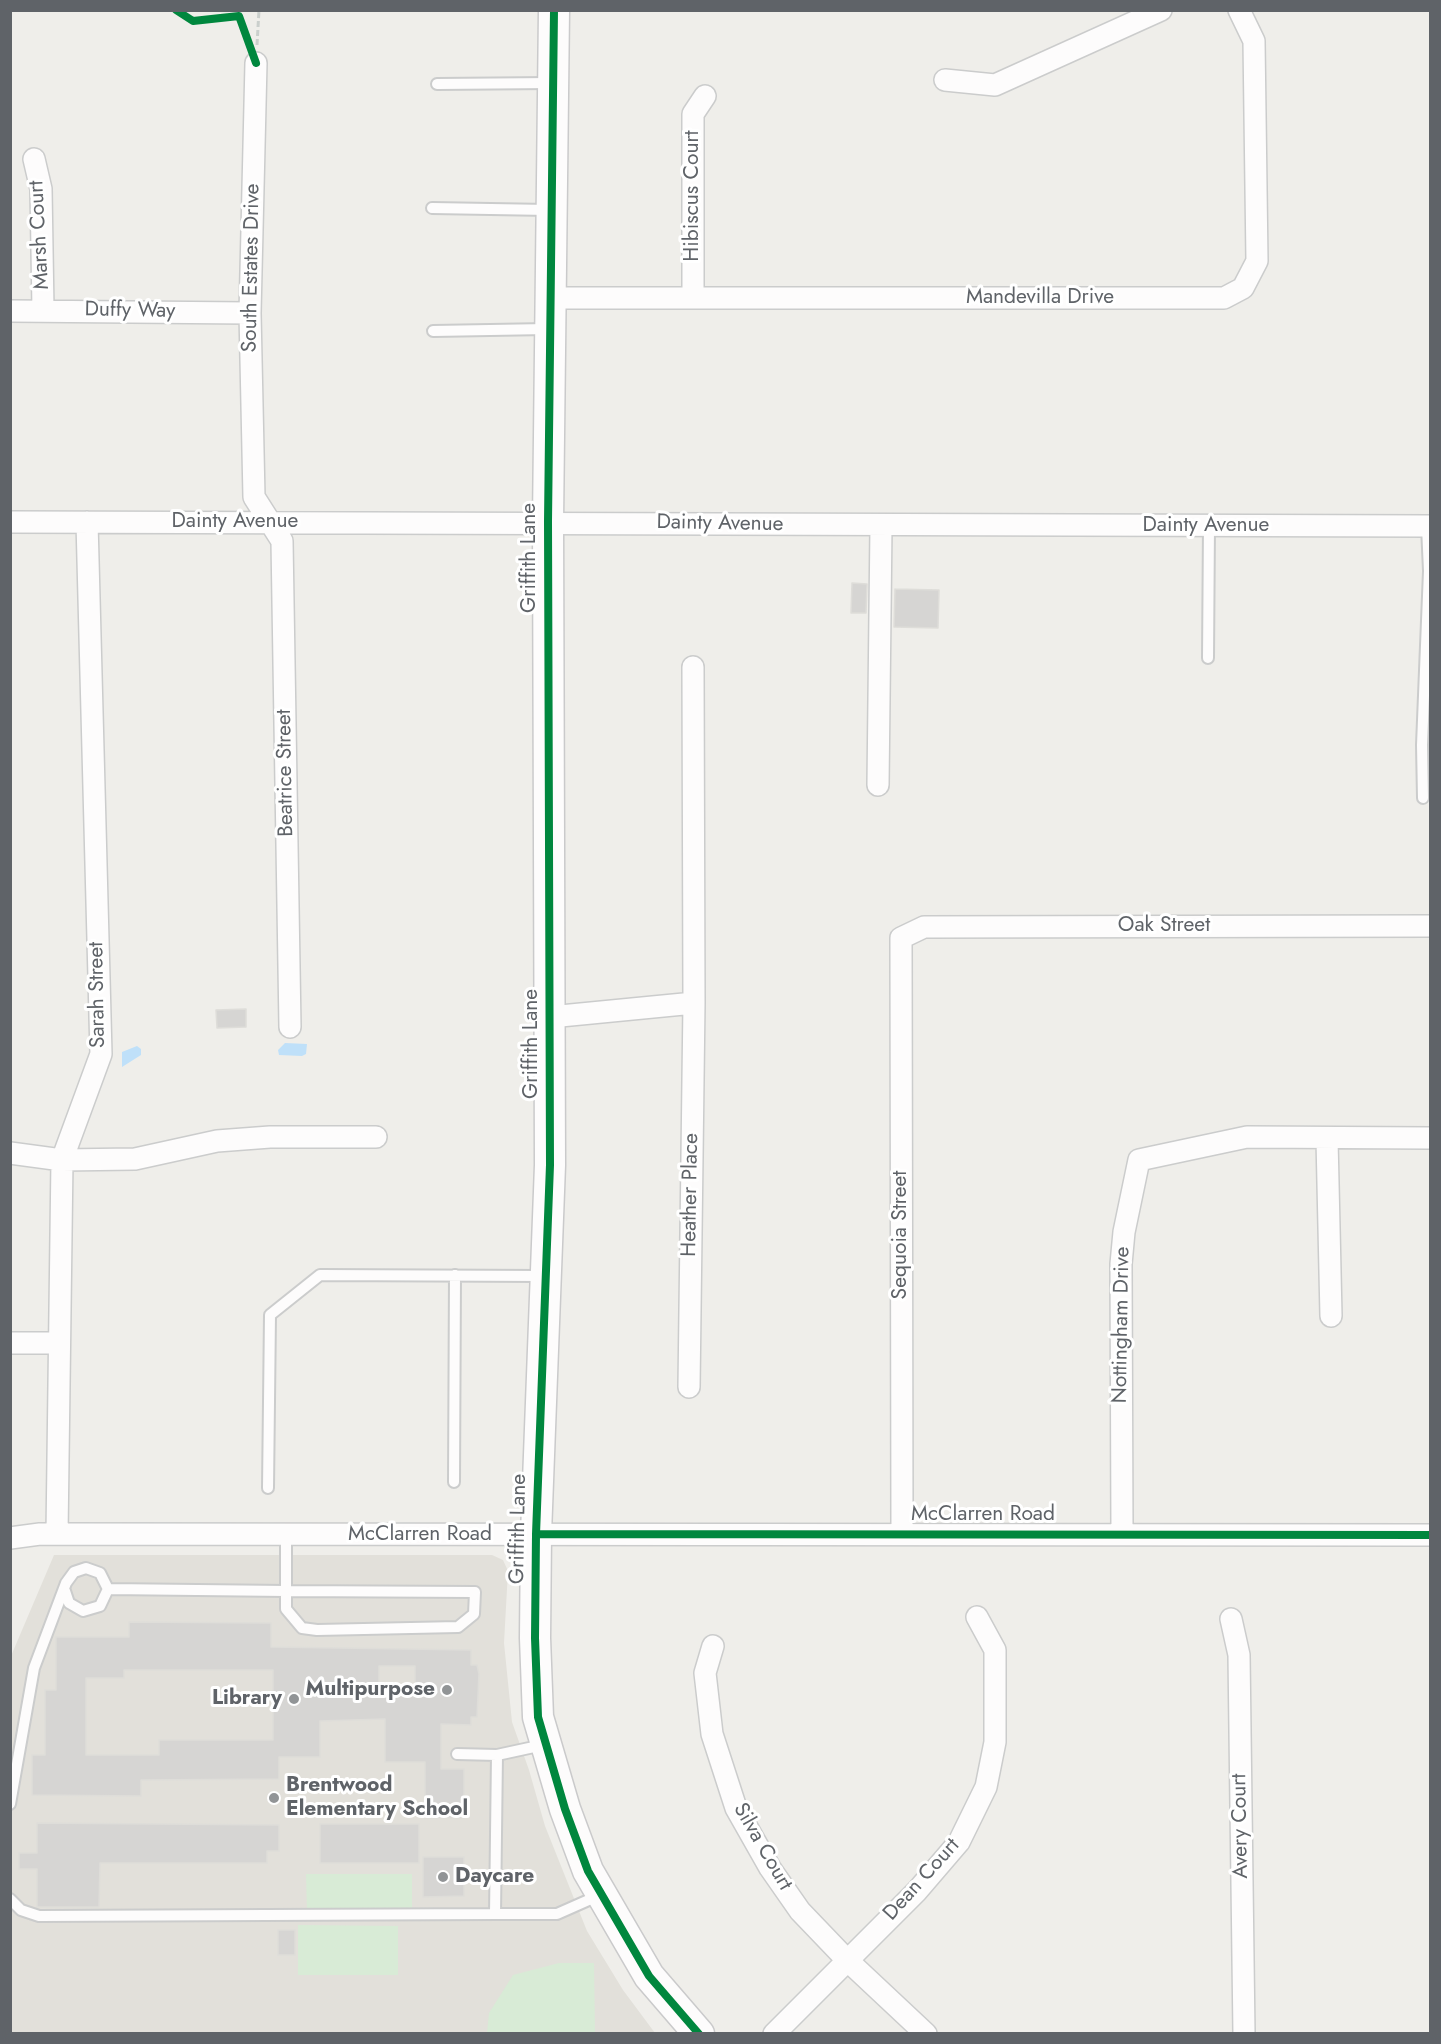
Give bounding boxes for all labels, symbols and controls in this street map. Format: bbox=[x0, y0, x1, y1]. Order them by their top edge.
street label: Hibiscus Court bbox=[680, 130, 706, 262]
street label: Marsh Court bbox=[25, 180, 55, 290]
street label: South Estates Drive bbox=[238, 183, 266, 353]
street label: Mandevilla Drive bbox=[966, 285, 1114, 311]
street label: Duffy Way bbox=[84, 298, 176, 324]
street label: Griffith Lane bbox=[517, 503, 543, 613]
street label: Dainty Avenue bbox=[172, 509, 298, 535]
street label: Dainty Avenue bbox=[656, 510, 784, 538]
street label: Dainty Avenue bbox=[1143, 513, 1269, 539]
street label: Beatrice Street bbox=[272, 709, 300, 837]
street label: Oak Street bbox=[1118, 913, 1210, 939]
street label: Sarah Street bbox=[84, 942, 112, 1048]
street label: Griffith Lane bbox=[519, 989, 545, 1099]
street label: Heather Place bbox=[677, 1133, 705, 1257]
street label: Sequoia Street bbox=[888, 1171, 914, 1299]
street label: Nottingham Drive bbox=[1108, 1246, 1136, 1404]
street label: Griffith Lane bbox=[505, 1474, 533, 1584]
street label: McClarren Road bbox=[911, 1502, 1055, 1528]
street label: McClarren Road bbox=[348, 1522, 492, 1548]
place label: Multipurpose bbox=[305, 1677, 435, 1703]
marker: Multipurpose bbox=[440, 1683, 454, 1697]
place label: Library bbox=[212, 1686, 282, 1712]
marker: Library bbox=[287, 1692, 301, 1706]
place label: Brentwood Elementary School bbox=[286, 1773, 468, 1823]
street label: Avery Court bbox=[1227, 1773, 1255, 1879]
marker: Brentwood Elementary School bbox=[267, 1791, 281, 1805]
street label: Silva Court bbox=[727, 1799, 797, 1895]
street label: Dean Court bbox=[879, 1834, 965, 1926]
place label: Daycare bbox=[455, 1864, 534, 1890]
marker: Daycare bbox=[436, 1870, 450, 1884]

